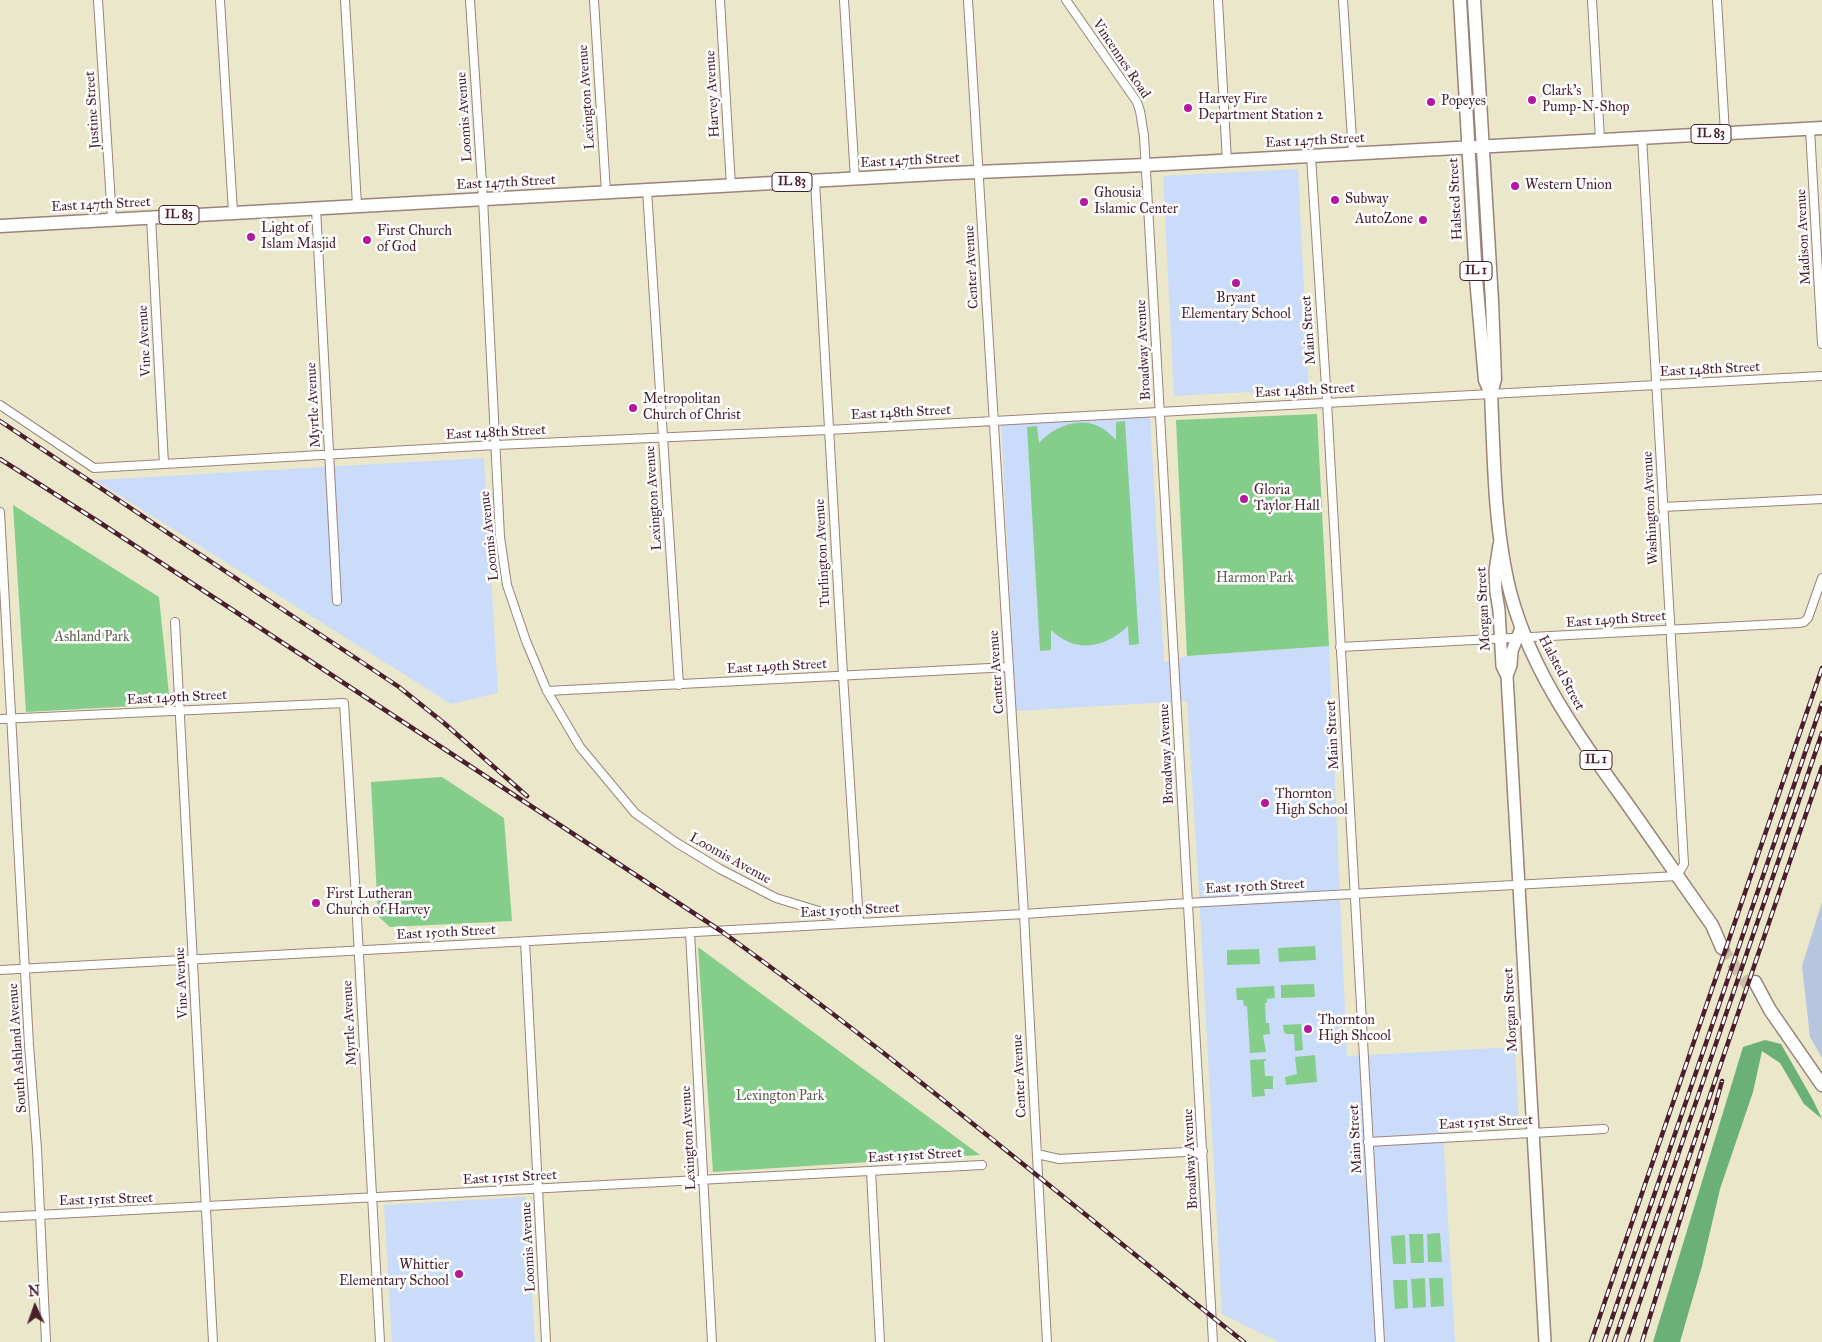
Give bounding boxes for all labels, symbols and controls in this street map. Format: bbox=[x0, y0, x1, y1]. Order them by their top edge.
street label: Vincennes Road bbox=[1088, 16, 1154, 102]
street label: Lexington Avenue bbox=[575, 44, 599, 150]
street label: Harvey Avenue bbox=[702, 50, 724, 138]
street label: Justine Street bbox=[82, 71, 104, 149]
street label: Loomis Avenue bbox=[453, 71, 477, 163]
place label: Clark's Pump-N-Shop bbox=[1542, 84, 1630, 116]
place label: Harvey Fire Department Station 2 bbox=[1198, 92, 1323, 124]
place label: Popeyes bbox=[1441, 94, 1486, 110]
marker: Clark's Pump-N-Shop bbox=[1526, 94, 1538, 106]
marker: Popeyes bbox=[1425, 96, 1437, 108]
marker: Harvey Fire Department Station 2 bbox=[1182, 102, 1194, 114]
road number: IL 83 bbox=[1691, 125, 1731, 144]
street label: East 147th Street bbox=[1265, 130, 1365, 152]
street label: East 147th Street bbox=[860, 150, 960, 172]
street label: Halsted Street bbox=[1445, 157, 1467, 241]
street label: East 147th Street bbox=[456, 172, 556, 194]
road number: IL 83 bbox=[772, 172, 812, 192]
place label: Western Union bbox=[1525, 178, 1612, 194]
marker: Western Union bbox=[1509, 180, 1521, 192]
place label: Ghousia Islamic Center bbox=[1094, 186, 1178, 218]
street label: Madison Avenue bbox=[1793, 189, 1815, 285]
place label: Subway bbox=[1345, 192, 1389, 208]
street label: East 147th Street bbox=[51, 194, 151, 216]
marker: Subway bbox=[1329, 194, 1341, 206]
marker: Ghousia Islamic Center bbox=[1078, 196, 1090, 208]
road number: IL 83 bbox=[159, 206, 199, 224]
place label: AutoZone bbox=[1355, 212, 1413, 228]
marker: AutoZone bbox=[1417, 214, 1429, 226]
place label: Light of Islam Masjid bbox=[261, 221, 336, 253]
place label: First Church of God bbox=[377, 224, 452, 256]
street label: Center Avenue bbox=[961, 225, 983, 309]
marker: Light of Islam Masjid bbox=[245, 231, 257, 243]
marker: First Church of God bbox=[361, 234, 373, 246]
road number: IL 1 bbox=[1460, 262, 1492, 280]
marker: Bryant Elementary School bbox=[1230, 277, 1242, 289]
place label: Bryant Elementary School bbox=[1181, 291, 1291, 324]
street label: Main Street bbox=[1298, 295, 1320, 365]
street label: Broadway Avenue bbox=[1133, 299, 1155, 401]
street label: Vine Avenue bbox=[135, 305, 155, 377]
street label: East 148th Street bbox=[1659, 359, 1761, 381]
street label: Myrtle Avenue bbox=[303, 362, 325, 448]
street label: East 148th Street bbox=[1254, 380, 1356, 402]
place label: Metropolitan Church of Christ bbox=[643, 392, 741, 424]
marker: Metropolitan Church of Christ bbox=[627, 402, 639, 414]
street label: East 148th Street bbox=[850, 402, 952, 424]
street label: East 148th Street bbox=[445, 422, 547, 444]
street label: Lexington Avenue bbox=[642, 445, 666, 551]
street label: Washington Avenue bbox=[1640, 451, 1662, 565]
place label: Gloria Taylor Hall bbox=[1254, 483, 1320, 516]
street label: Loomis Avenue bbox=[477, 490, 503, 582]
marker: Gloria Taylor Hall bbox=[1238, 493, 1250, 505]
street label: Turlington Avenue bbox=[812, 498, 834, 608]
street label: Morgan Street bbox=[1473, 566, 1495, 652]
park label: Harmon Park bbox=[1216, 571, 1294, 587]
street label: East 149th Street bbox=[1565, 608, 1667, 632]
park label: Ashland Park bbox=[55, 630, 129, 646]
street label: Center Avenue bbox=[986, 630, 1008, 714]
street label: Halsted Street bbox=[1534, 633, 1588, 713]
street label: East 149th Street bbox=[726, 656, 828, 678]
street label: East 149th Street bbox=[126, 687, 228, 709]
street label: Main Street bbox=[1323, 700, 1343, 770]
street label: Broadway Avenue bbox=[1156, 703, 1178, 805]
road number: IL 1 bbox=[1580, 750, 1612, 770]
place label: Thornton High School bbox=[1275, 787, 1348, 820]
marker: Thornton High School bbox=[1259, 797, 1271, 809]
street label: Loomis Avenue bbox=[686, 830, 774, 888]
street label: East 150th Street bbox=[1205, 876, 1305, 898]
place label: First Lutheran Church of Harvey bbox=[326, 887, 430, 920]
marker: First Lutheran Church of Harvey bbox=[310, 897, 322, 909]
street label: East 150th Street bbox=[800, 900, 900, 922]
street label: East 150th Street bbox=[396, 922, 496, 944]
street label: Vine Avenue bbox=[172, 947, 192, 1019]
street label: Morgan Street bbox=[1500, 967, 1522, 1053]
street label: Myrtle Avenue bbox=[339, 980, 361, 1066]
street label: South Ashland Avenue bbox=[5, 983, 31, 1113]
place label: Thornton High Shcool bbox=[1318, 1013, 1391, 1046]
marker: Thornton High Shcool bbox=[1302, 1023, 1314, 1035]
street label: Center Avenue bbox=[1009, 1034, 1031, 1118]
street label: Lexington Avenue bbox=[678, 1085, 700, 1191]
park label: Lexington Park bbox=[736, 1089, 824, 1105]
street label: Main Street bbox=[1346, 1104, 1366, 1174]
street label: Broadway Avenue bbox=[1180, 1108, 1202, 1210]
street label: East 151st Street bbox=[1438, 1112, 1534, 1134]
street label: East 151st Street bbox=[867, 1145, 963, 1167]
street label: East 151st Street bbox=[462, 1167, 558, 1189]
street label: East 151st Street bbox=[59, 1190, 153, 1210]
street label: Loomis Avenue bbox=[518, 1201, 540, 1293]
place label: Whittier Elementary School bbox=[339, 1258, 449, 1290]
marker: Whittier Elementary School bbox=[453, 1268, 465, 1280]
north arrow bbox=[10, 1282, 60, 1332]
text: N bbox=[28, 1283, 41, 1300]

